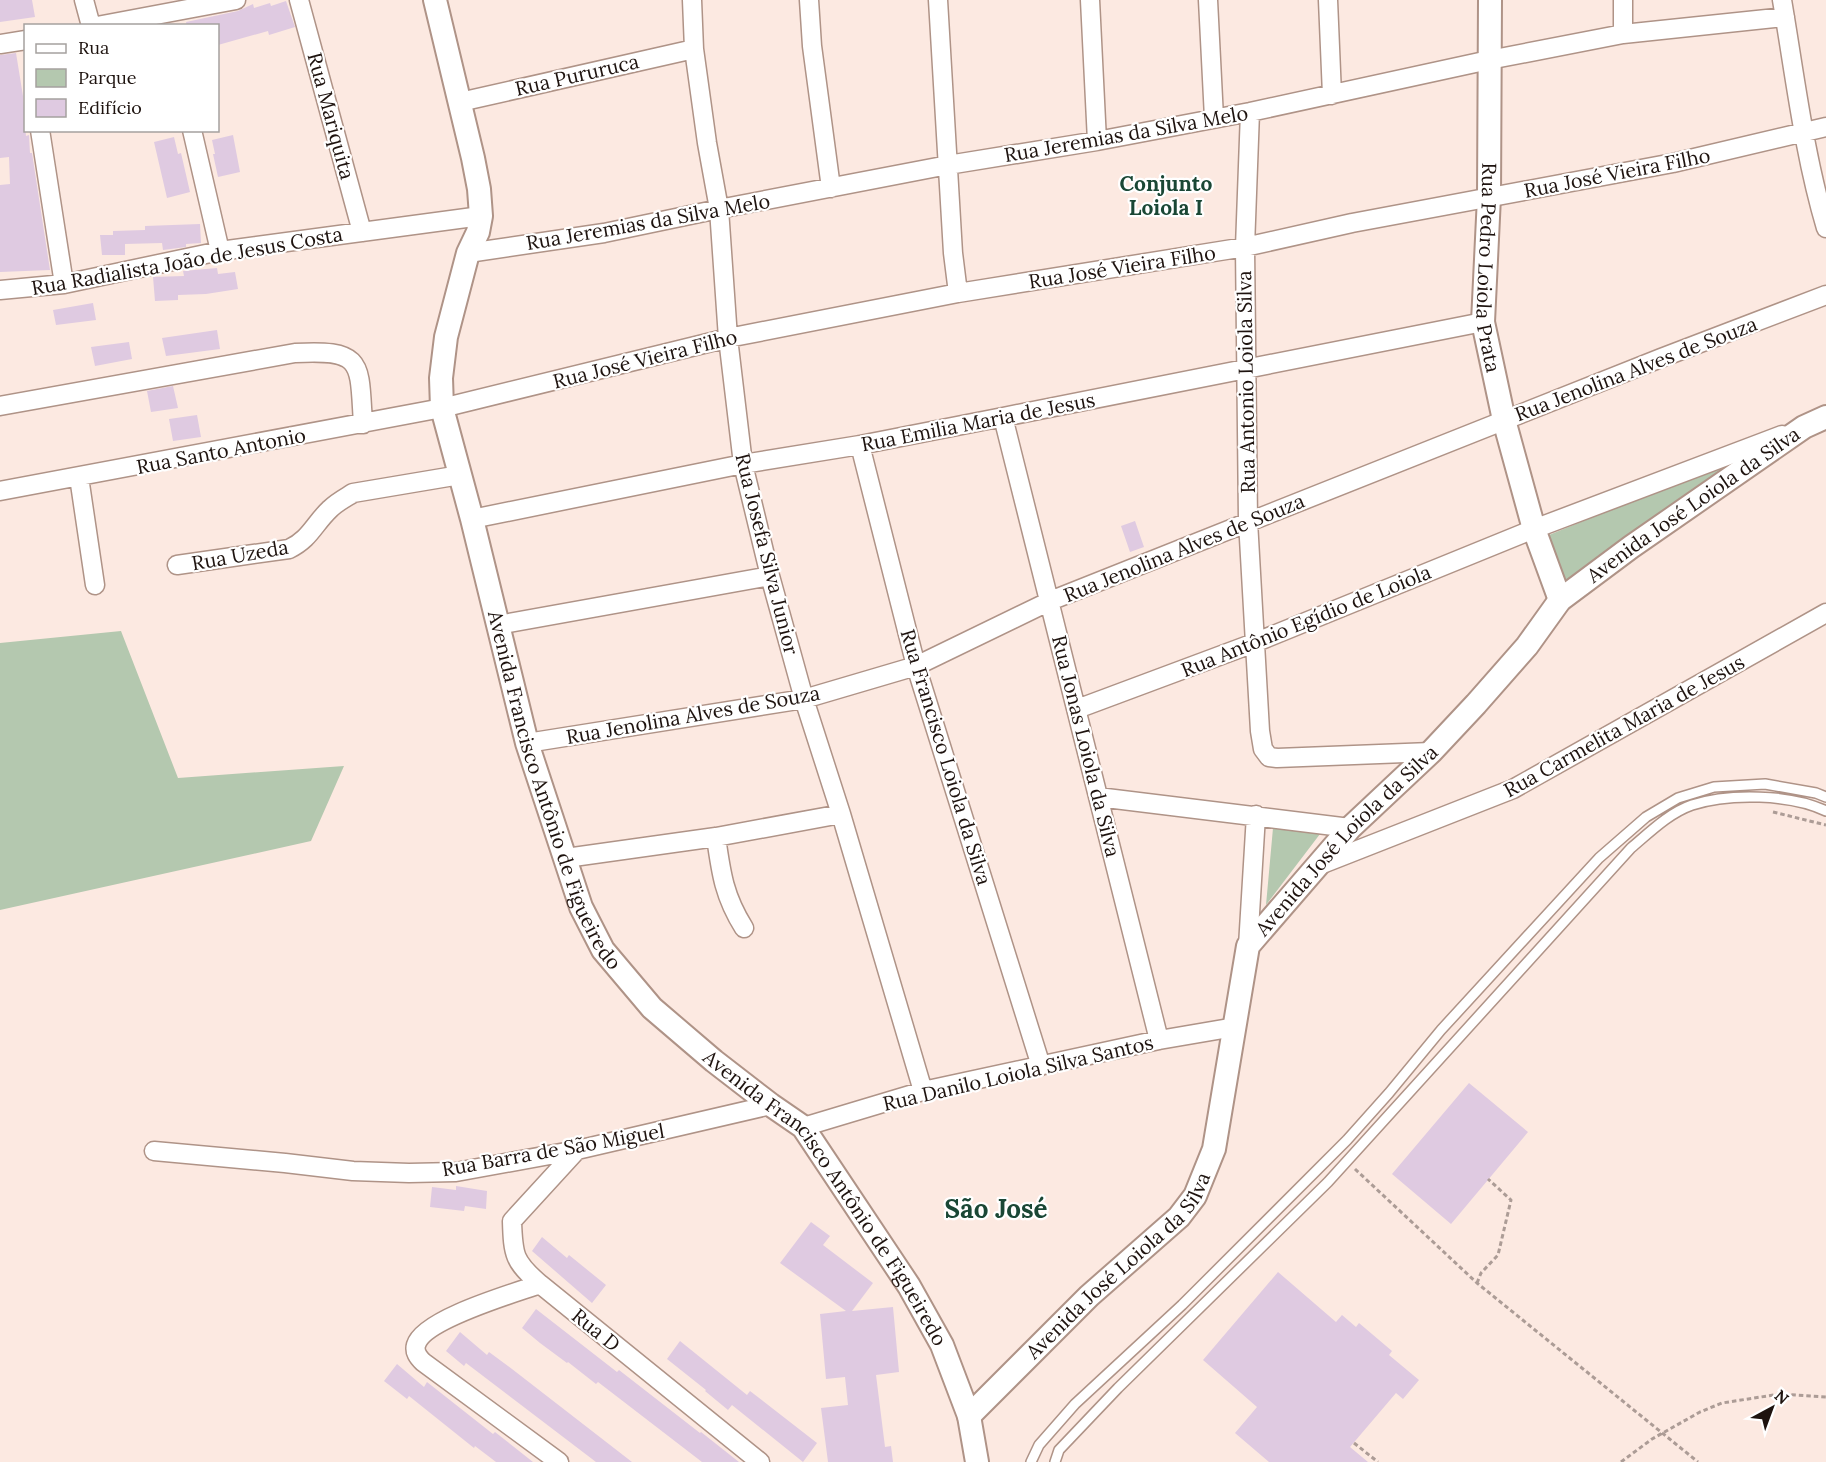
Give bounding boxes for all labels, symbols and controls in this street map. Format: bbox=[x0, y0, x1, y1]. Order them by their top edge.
legend bbox=[24, 24, 219, 132]
text: Rua bbox=[78, 36, 109, 59]
street label: Rua Pururuca bbox=[513, 48, 641, 101]
street label: Rua Mariquita bbox=[303, 50, 360, 182]
text: Parque bbox=[78, 66, 137, 89]
text: Edifício bbox=[78, 96, 142, 119]
street label: Rua Jeremias da Silva Melo bbox=[1002, 100, 1250, 167]
street label: Rua José Vieira Filho bbox=[1522, 142, 1712, 203]
street label: Rua Pedro Loiola Prata bbox=[1471, 163, 1506, 375]
district label: Conjunto Loiola I bbox=[1120, 170, 1213, 221]
street label: Rua Jeremias da Silva Melo bbox=[524, 188, 772, 255]
street label: Rua Radialista João de Jesus Costa bbox=[29, 221, 344, 300]
street label: Rua José Vieira Filho bbox=[1027, 239, 1217, 294]
street label: Rua Antonio Loiola Silva bbox=[1231, 270, 1260, 494]
street label: Rua Jenolina Alves de Souza bbox=[1511, 311, 1761, 426]
street label: Rua José Vieira Filho bbox=[550, 324, 740, 394]
street label: Rua Emilia Maria de Jesus bbox=[859, 387, 1097, 456]
street label: Avenida José Loiola da Silva bbox=[1581, 421, 1804, 588]
street label: Rua Santo Antonio bbox=[134, 422, 308, 479]
street label: Rua Josefa Silva Junior bbox=[730, 451, 805, 658]
street label: Rua Jenolina Alves de Souza bbox=[1060, 488, 1308, 607]
street label: Rua Uzeda bbox=[190, 534, 290, 575]
street label: Rua Antônio Egídio de Loiola bbox=[1177, 559, 1434, 682]
street label: Avenida Francisco Antônio de Figueiredo bbox=[483, 607, 627, 975]
street label: Rua Francisco Loiola da Silva bbox=[896, 626, 997, 888]
street label: Rua Jonas Loiola da Silva bbox=[1047, 632, 1126, 859]
street label: Rua Carmelita Maria de Jesus bbox=[1499, 649, 1749, 802]
street label: Rua Jenolina Alves de Souza bbox=[564, 680, 822, 749]
street label: Avenida José Loiola da Silva bbox=[1249, 739, 1443, 941]
street label: Rua Danilo Loiola Silva Santos bbox=[880, 1029, 1156, 1116]
street label: Avenida Francisco Antônio de Figueiredo bbox=[698, 1044, 953, 1350]
street label: Rua Barra de São Miguel bbox=[440, 1118, 666, 1181]
street label: Avenida José Loiola da Silva bbox=[1020, 1169, 1215, 1365]
district label: São José bbox=[944, 1192, 1048, 1225]
street label: Rua D bbox=[567, 1303, 626, 1357]
north arrow bbox=[1742, 1378, 1802, 1438]
text: N bbox=[1771, 1385, 1793, 1408]

